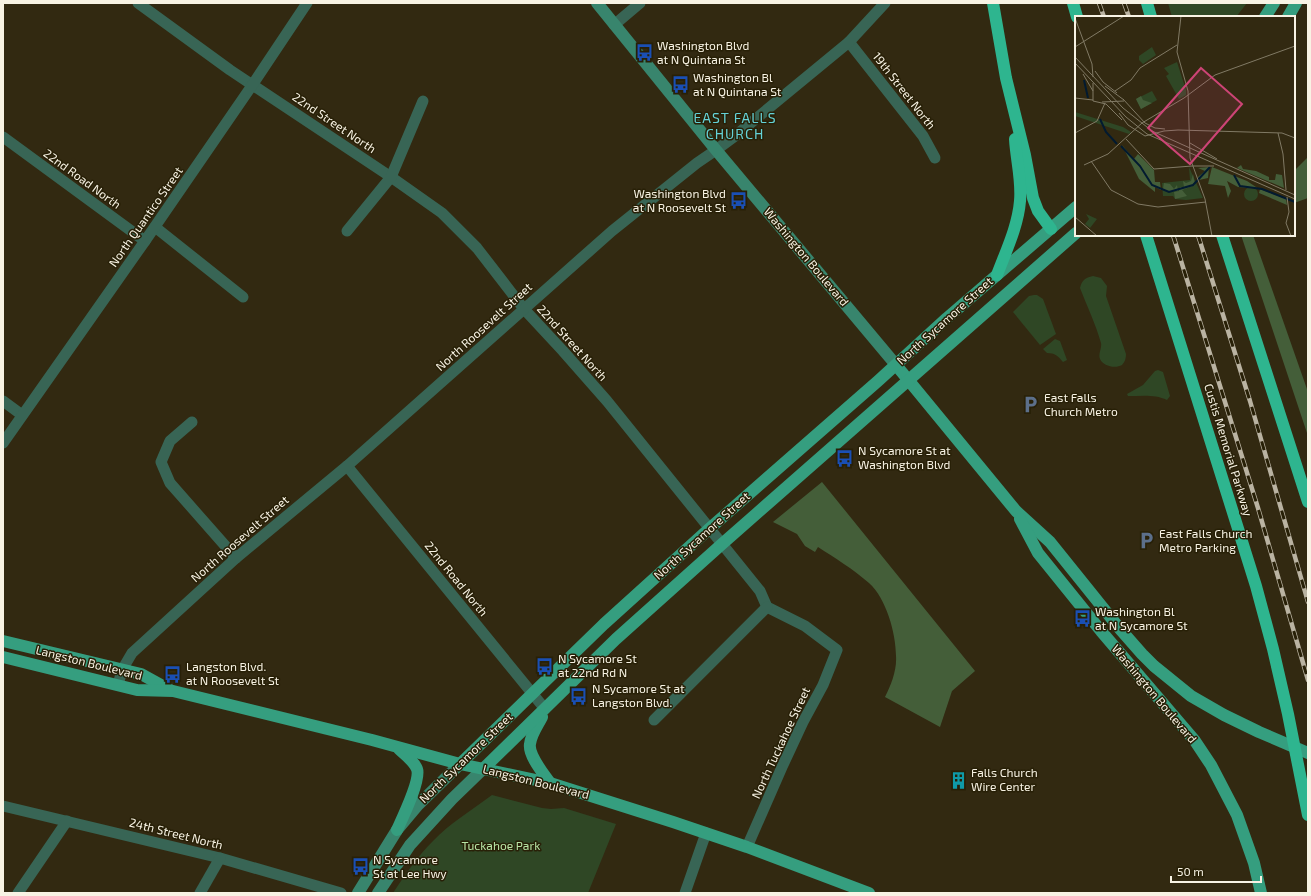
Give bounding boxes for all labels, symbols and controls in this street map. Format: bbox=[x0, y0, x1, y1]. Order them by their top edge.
inset map bbox=[1075, 16, 1295, 236]
place label: Washington Blvd at N Quintana St bbox=[657, 38, 750, 67]
bus stop icon: Washington Blvd at N Quintana St bbox=[634, 43, 654, 63]
street label: 19th Street North bbox=[870, 49, 939, 132]
place label: Washington Bl at N Quintana St bbox=[693, 70, 782, 99]
bus stop icon: Washington Bl at N Quintana St bbox=[670, 75, 690, 95]
street label: 22nd Street North bbox=[290, 89, 379, 155]
district label: EAST FALLS CHURCH bbox=[693, 109, 777, 142]
street label: 22nd Road North bbox=[41, 145, 124, 211]
street label: North Quantico Street bbox=[105, 163, 186, 270]
place label: Washington Blvd at N Roosevelt St bbox=[633, 186, 726, 214]
bus stop icon: Washington Blvd at N Roosevelt St bbox=[729, 191, 749, 211]
street label: Washington Boulevard bbox=[762, 204, 852, 308]
street label: North Sycamore Street bbox=[894, 273, 995, 367]
street label: North Roosevelt Street bbox=[432, 279, 535, 373]
street label: 22nd Street North bbox=[535, 301, 611, 383]
street label: Custis Memorial Parkway bbox=[1202, 382, 1256, 518]
place label: East Falls Church Metro bbox=[1044, 390, 1118, 418]
parking icon: East Falls Church Metro bbox=[1021, 395, 1041, 415]
place label: N Sycamore St at Washington Blvd bbox=[858, 443, 951, 471]
bus stop icon: N Sycamore St at Washington Blvd bbox=[835, 448, 855, 468]
street label: North Sycamore Street bbox=[651, 488, 752, 582]
street label: North Roosevelt Street bbox=[188, 492, 291, 584]
place label: East Falls Church Metro Parking bbox=[1159, 526, 1253, 554]
parking icon: East Falls Church Metro Parking bbox=[1136, 531, 1156, 551]
street label: 22nd Road North bbox=[422, 538, 491, 619]
place label: Washington Bl at N Sycamore St bbox=[1095, 604, 1188, 632]
bus stop icon: Washington Bl at N Sycamore St bbox=[1072, 609, 1092, 629]
street label: Washington Boulevard bbox=[1110, 641, 1200, 745]
street label: Langston Boulevard bbox=[35, 642, 144, 682]
place label: N Sycamore St at 22nd Rd N bbox=[558, 651, 637, 679]
bus stop icon: N Sycamore St at 22nd Rd N bbox=[535, 656, 555, 676]
place label: Langston Blvd. at N Roosevelt St bbox=[186, 659, 280, 687]
bus stop icon: Langston Blvd. at N Roosevelt St bbox=[163, 664, 183, 684]
place label: N Sycamore St at Langston Blvd. bbox=[592, 681, 685, 709]
street label: North Tuckahoe Street bbox=[748, 684, 812, 801]
bus stop icon: N Sycamore St at Langston Blvd. bbox=[569, 686, 589, 706]
street label: North Sycamore Street bbox=[416, 709, 515, 805]
street label: Langston Boulevard bbox=[482, 761, 591, 801]
place label: Falls Church Wire Center bbox=[971, 765, 1038, 793]
building icon: Falls Church Wire Center bbox=[948, 770, 968, 790]
street label: 24th Street North bbox=[128, 815, 225, 851]
park label: Tuckahoe Park bbox=[462, 838, 540, 852]
place label: N Sycamore St at Lee Hwy bbox=[373, 852, 447, 880]
bus stop icon: N Sycamore St at Lee Hwy bbox=[350, 857, 370, 877]
scale bar bbox=[1171, 858, 1261, 884]
text: 50 m bbox=[1177, 864, 1204, 878]

